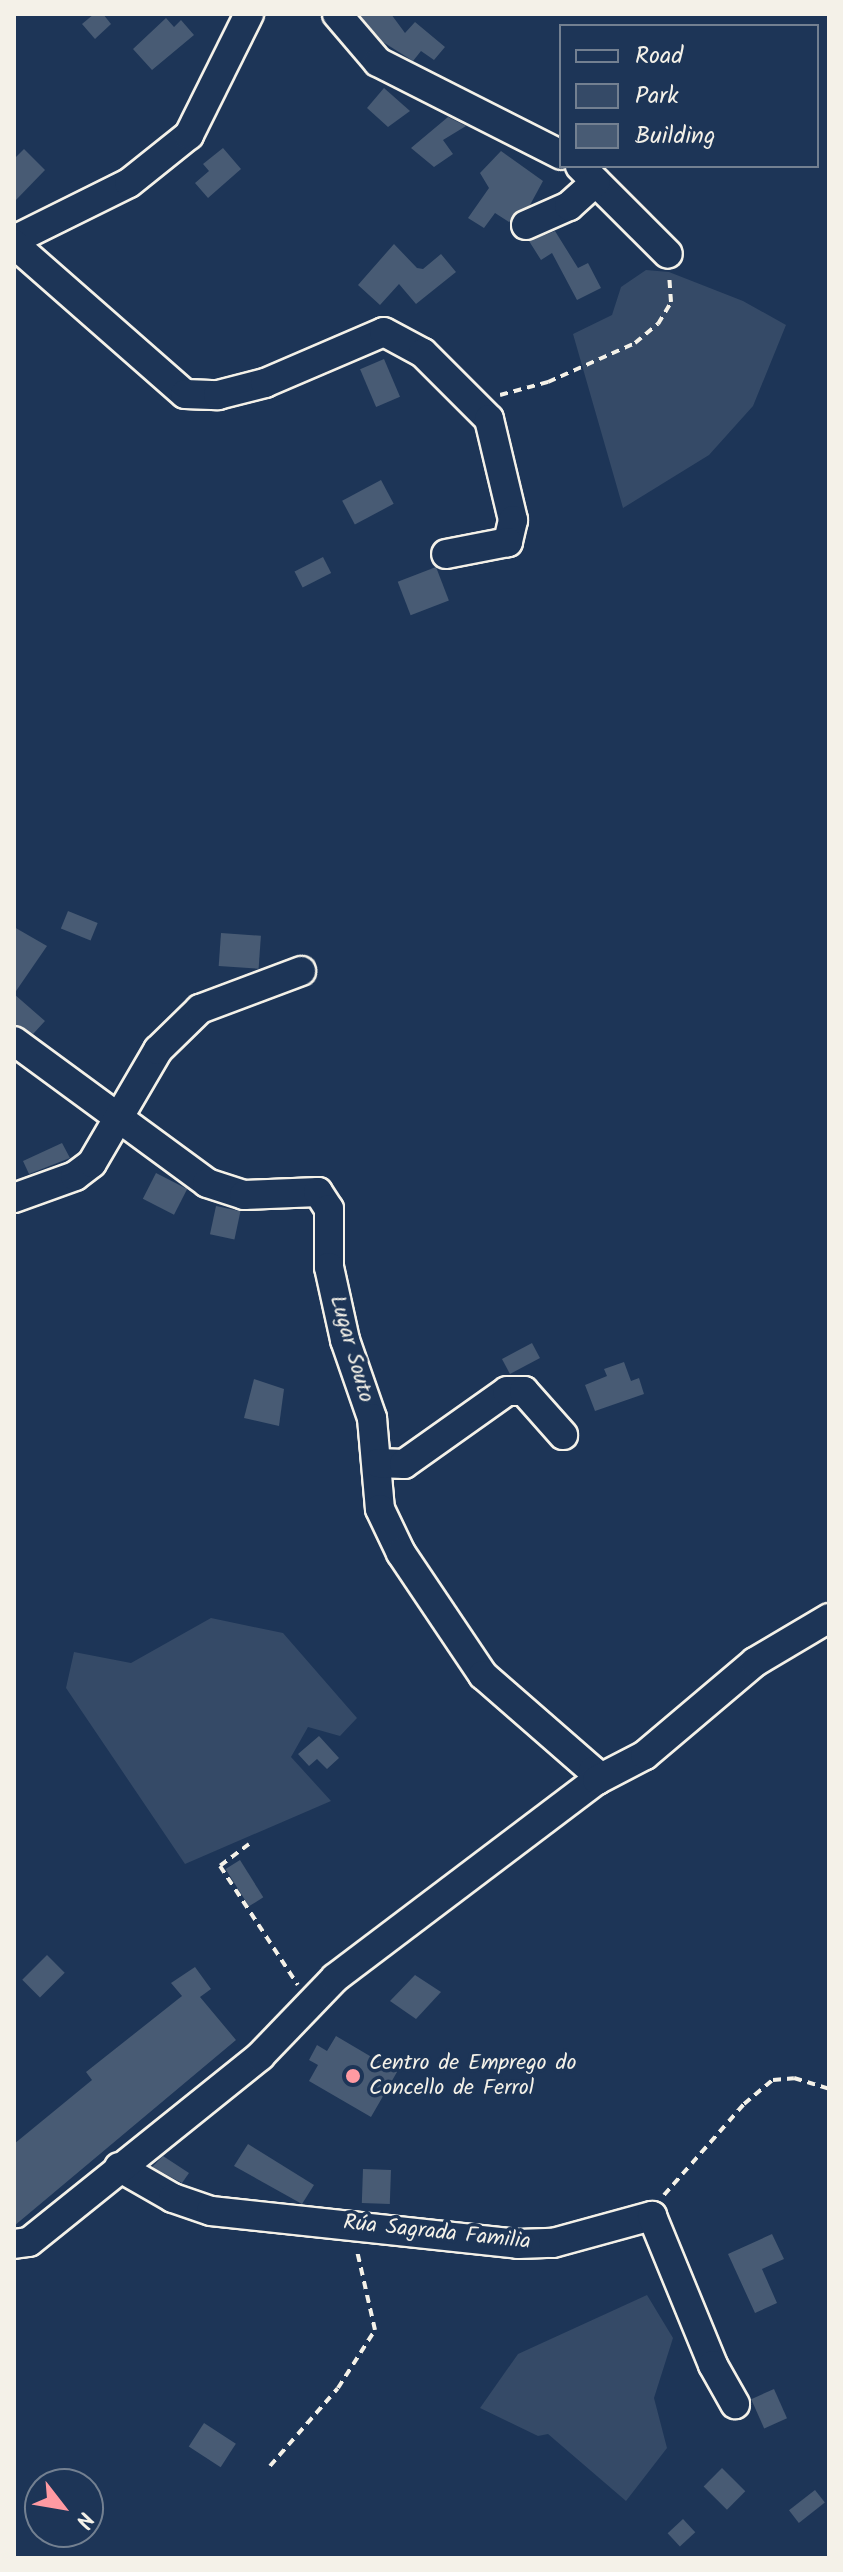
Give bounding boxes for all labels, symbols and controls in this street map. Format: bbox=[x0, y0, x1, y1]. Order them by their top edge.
legend bbox=[559, 24, 819, 168]
text: Road bbox=[635, 37, 683, 76]
text: Park bbox=[635, 77, 679, 116]
text: Building bbox=[635, 117, 715, 156]
street label: Lugar Souto bbox=[323, 1292, 379, 1406]
place label: Centro de Emprego do Concello de Ferrol bbox=[369, 2050, 576, 2102]
marker: Centro de Emprego do Concello de Ferrol bbox=[344, 2067, 362, 2085]
street label: Rúa Sagrada Familia bbox=[342, 2210, 532, 2256]
north arrow bbox=[24, 2468, 104, 2548]
text: N bbox=[65, 2505, 102, 2535]

